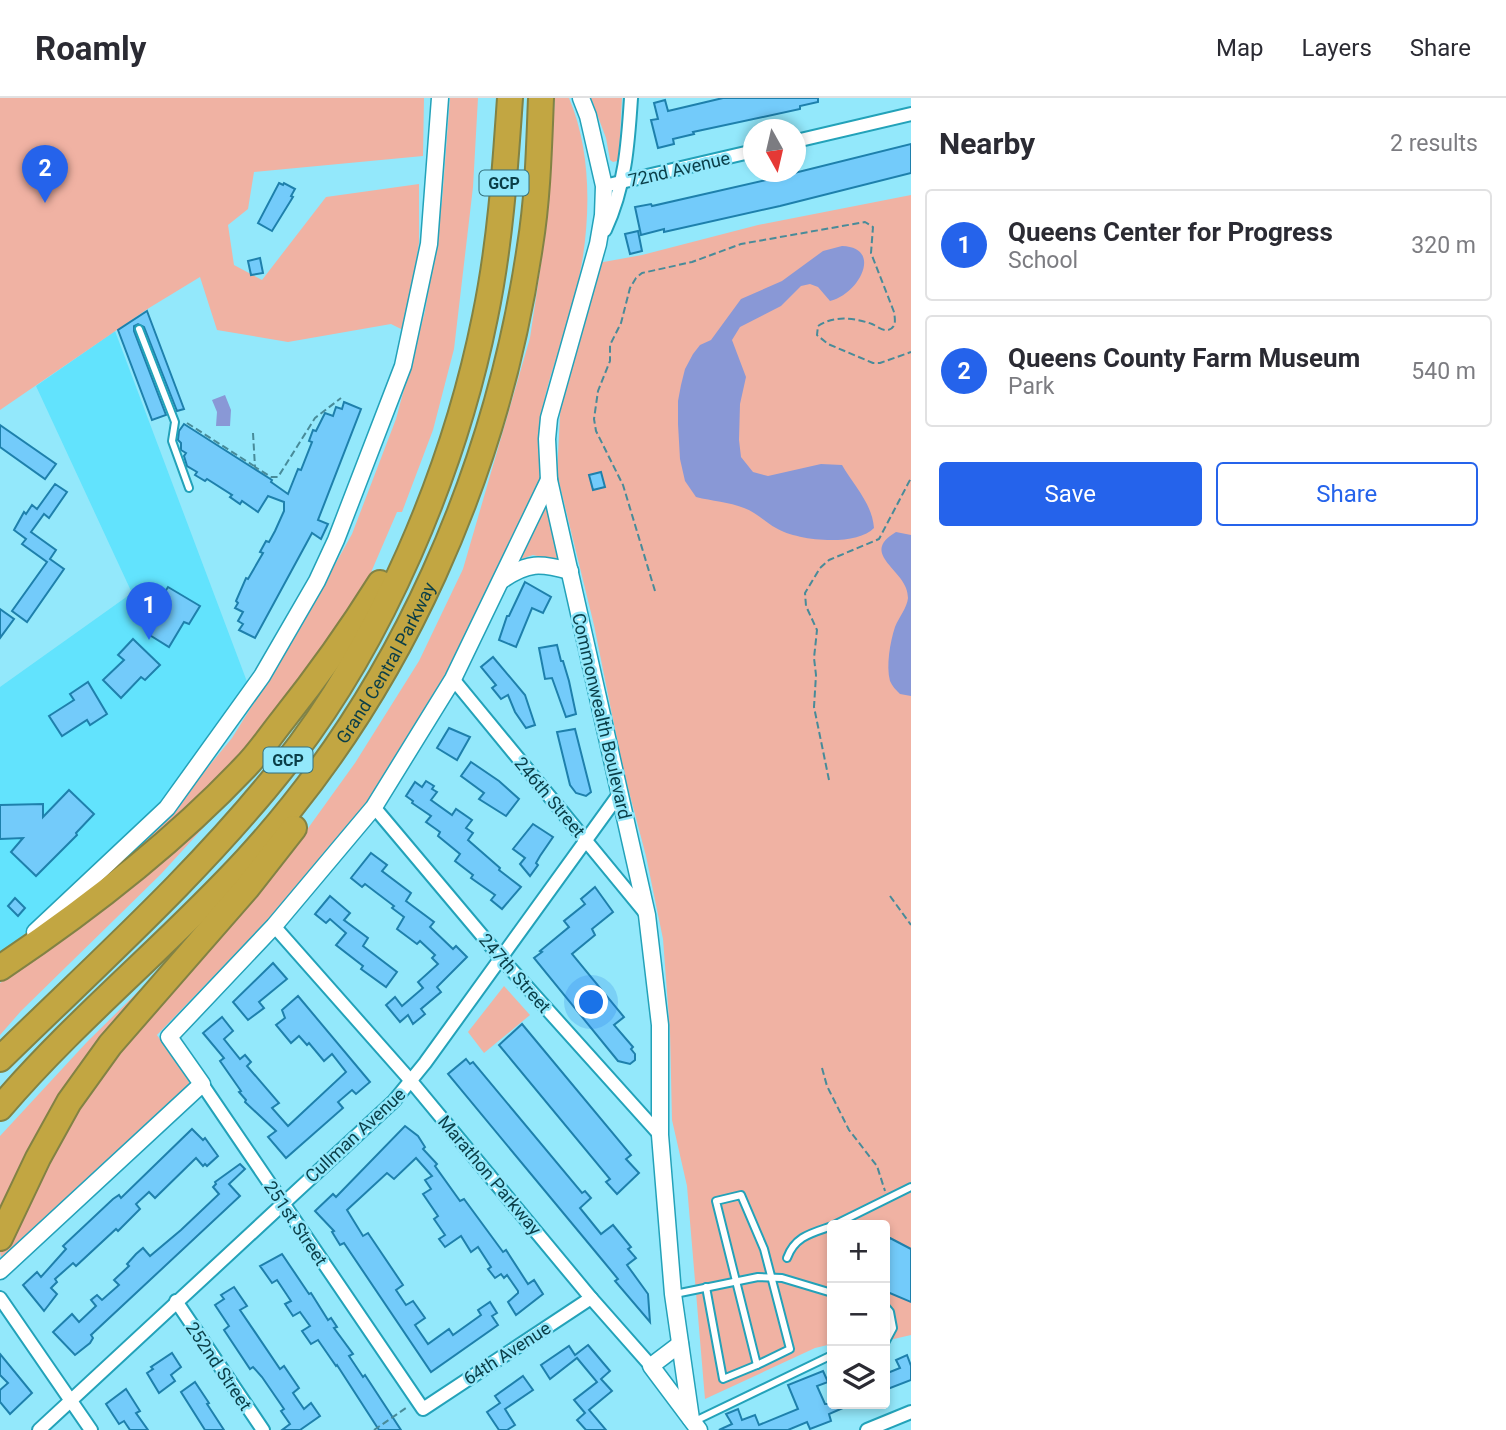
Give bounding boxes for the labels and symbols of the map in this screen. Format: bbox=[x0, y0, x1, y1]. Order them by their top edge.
north arrow bbox=[743, 119, 806, 182]
pin: 2 bbox=[22, 145, 68, 203]
street label: 72nd Avenue bbox=[626, 147, 732, 191]
road number: GCP bbox=[480, 170, 528, 195]
street label: Grand Central Parkway bbox=[331, 578, 439, 747]
pin: 1 bbox=[126, 582, 172, 640]
street label: Commonwealth Boulevard bbox=[568, 611, 636, 821]
road number: GCP bbox=[264, 748, 312, 772]
street label: 246th Street bbox=[510, 753, 590, 841]
street label: 247th Street bbox=[475, 929, 555, 1017]
your location bbox=[574, 985, 608, 1019]
street label: Cullman Avenue bbox=[301, 1083, 409, 1187]
street label: Marathon Parkway bbox=[434, 1111, 546, 1239]
street label: 251st Street bbox=[260, 1177, 332, 1269]
street label: 64th Avenue bbox=[460, 1317, 554, 1389]
street label: 252nd Street bbox=[182, 1318, 256, 1414]

